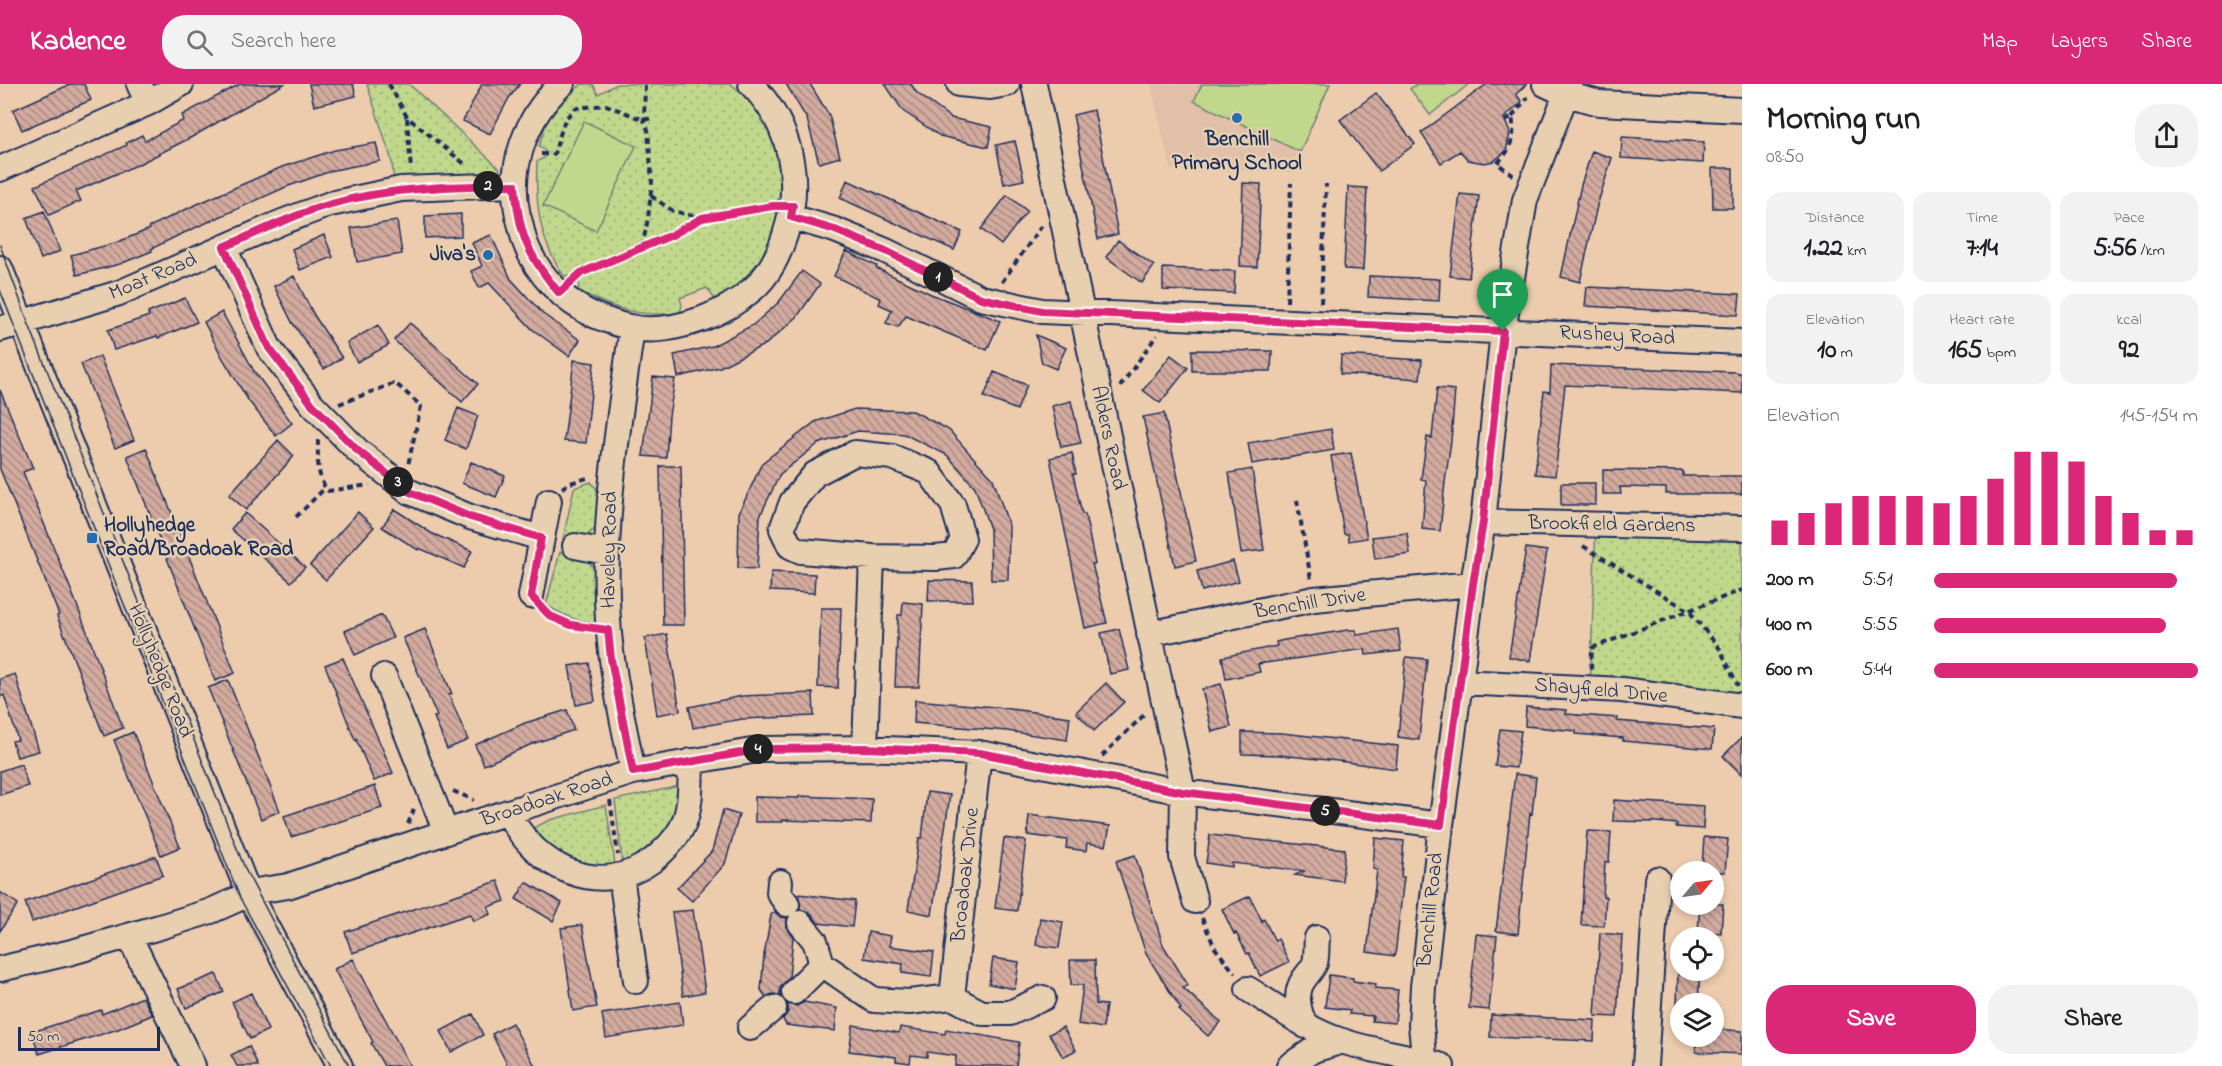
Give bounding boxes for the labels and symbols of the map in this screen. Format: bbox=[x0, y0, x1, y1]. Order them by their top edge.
marker: Benchill Primary School bbox=[1230, 111, 1244, 125]
place label: Benchill Primary School bbox=[1172, 125, 1302, 181]
pin: 2 bbox=[473, 171, 503, 201]
place label: Jiva's bbox=[430, 240, 476, 270]
street label: Moat Road bbox=[104, 245, 202, 309]
marker: Jiva's bbox=[481, 248, 495, 262]
pin: 1 bbox=[923, 262, 953, 292]
pin bbox=[1477, 269, 1528, 331]
street label: Rushey Road bbox=[1558, 318, 1676, 356]
street label: Alders Road bbox=[1082, 383, 1134, 493]
pin: 3 bbox=[383, 467, 413, 497]
street label: Haveley Road bbox=[594, 491, 628, 609]
street label: Brookfield Gardens bbox=[1527, 509, 1696, 541]
place label: Hollyhedge Road/Broadoak Road bbox=[104, 511, 293, 565]
marker: Hollyhedge Road/Broadoak Road bbox=[85, 531, 99, 545]
street label: Benchill Drive bbox=[1251, 580, 1369, 628]
street label: Hollyhedge Road bbox=[118, 599, 201, 743]
street label: Shayfield Drive bbox=[1533, 670, 1670, 714]
pin: 4 bbox=[743, 734, 773, 764]
street label: Broadoak Road bbox=[476, 764, 617, 836]
pin: 5 bbox=[1310, 796, 1340, 826]
street label: Broadoak Drive bbox=[944, 806, 988, 945]
street label: Benchill Road bbox=[1410, 851, 1452, 970]
north arrow bbox=[1670, 861, 1724, 915]
scale bar bbox=[18, 1024, 160, 1052]

